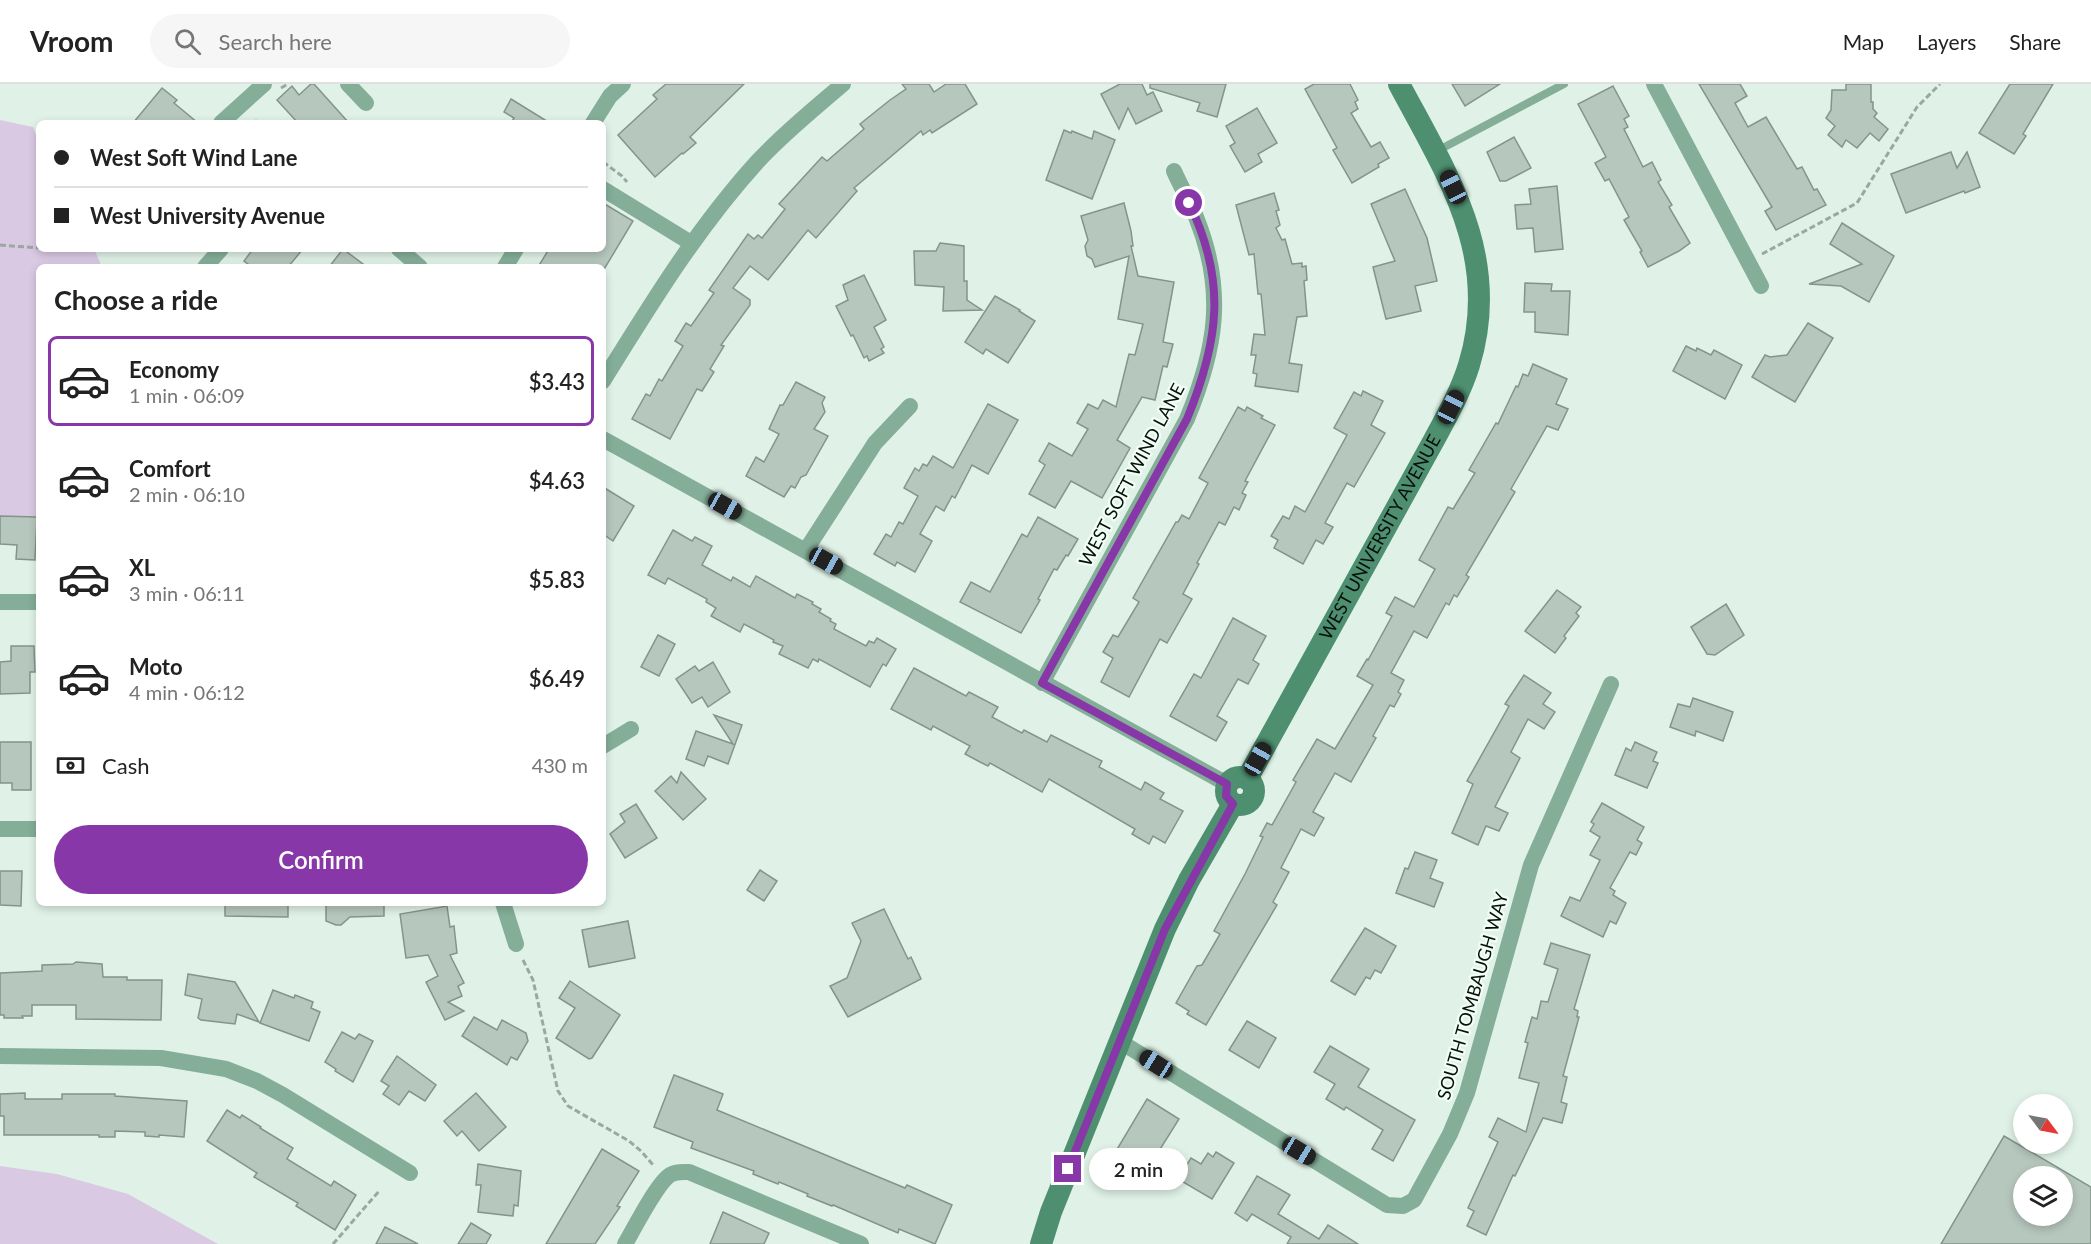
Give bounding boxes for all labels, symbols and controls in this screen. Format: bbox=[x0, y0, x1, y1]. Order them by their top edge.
search box bbox=[150, 14, 570, 68]
text: Vroom bbox=[30, 24, 114, 58]
icon: search bbox=[171, 25, 204, 58]
text: Search here bbox=[219, 28, 332, 55]
text: Map bbox=[1843, 29, 1884, 54]
text: Layers bbox=[1917, 29, 1976, 54]
text: Share bbox=[2009, 29, 2061, 54]
text: West Soft Wind Lane bbox=[90, 144, 297, 171]
car bbox=[1437, 167, 1469, 207]
route start bbox=[1175, 189, 1202, 216]
text: West University Avenue bbox=[90, 202, 325, 229]
text: Choose a ride bbox=[54, 283, 218, 316]
icon: car bbox=[57, 354, 111, 408]
text: Economy bbox=[129, 356, 219, 383]
text: $3.43 bbox=[529, 368, 585, 395]
street label: WEST SOFT WIND LANE bbox=[1074, 379, 1189, 570]
text: 1 min · 06:09 bbox=[129, 383, 245, 407]
car bbox=[1435, 387, 1467, 427]
street label: WEST UNIVERSITY AVENUE bbox=[1314, 431, 1445, 643]
icon: car bbox=[57, 453, 111, 507]
text: Comfort bbox=[129, 455, 211, 482]
text: $4.63 bbox=[529, 467, 585, 494]
text: 2 min · 06:10 bbox=[129, 482, 245, 506]
car bbox=[705, 489, 745, 523]
car bbox=[806, 544, 846, 578]
icon: car bbox=[57, 552, 111, 606]
text: XL bbox=[129, 554, 155, 581]
text: $5.83 bbox=[529, 566, 585, 593]
text: 3 min · 06:11 bbox=[129, 581, 245, 605]
icon: car bbox=[57, 651, 111, 705]
text: Moto bbox=[129, 653, 183, 680]
text: $6.49 bbox=[529, 665, 585, 692]
text: 4 min · 06:12 bbox=[129, 680, 245, 704]
car bbox=[1241, 739, 1275, 779]
icon: cash bbox=[54, 749, 87, 782]
text: Cash bbox=[102, 752, 149, 779]
text: 430 m bbox=[532, 753, 588, 777]
button: Confirm bbox=[54, 825, 588, 894]
street label: SOUTH TOMBAUGH WAY bbox=[1432, 889, 1512, 1102]
car bbox=[1136, 1047, 1176, 1081]
north arrow bbox=[2013, 1094, 2073, 1154]
map controls bbox=[2013, 1094, 2073, 1226]
car bbox=[1279, 1134, 1319, 1168]
callout: 2 min bbox=[1089, 1148, 1188, 1190]
route end bbox=[1054, 1155, 1081, 1182]
text: 2 min bbox=[1114, 1157, 1163, 1181]
button: layers bbox=[2013, 1166, 2073, 1226]

